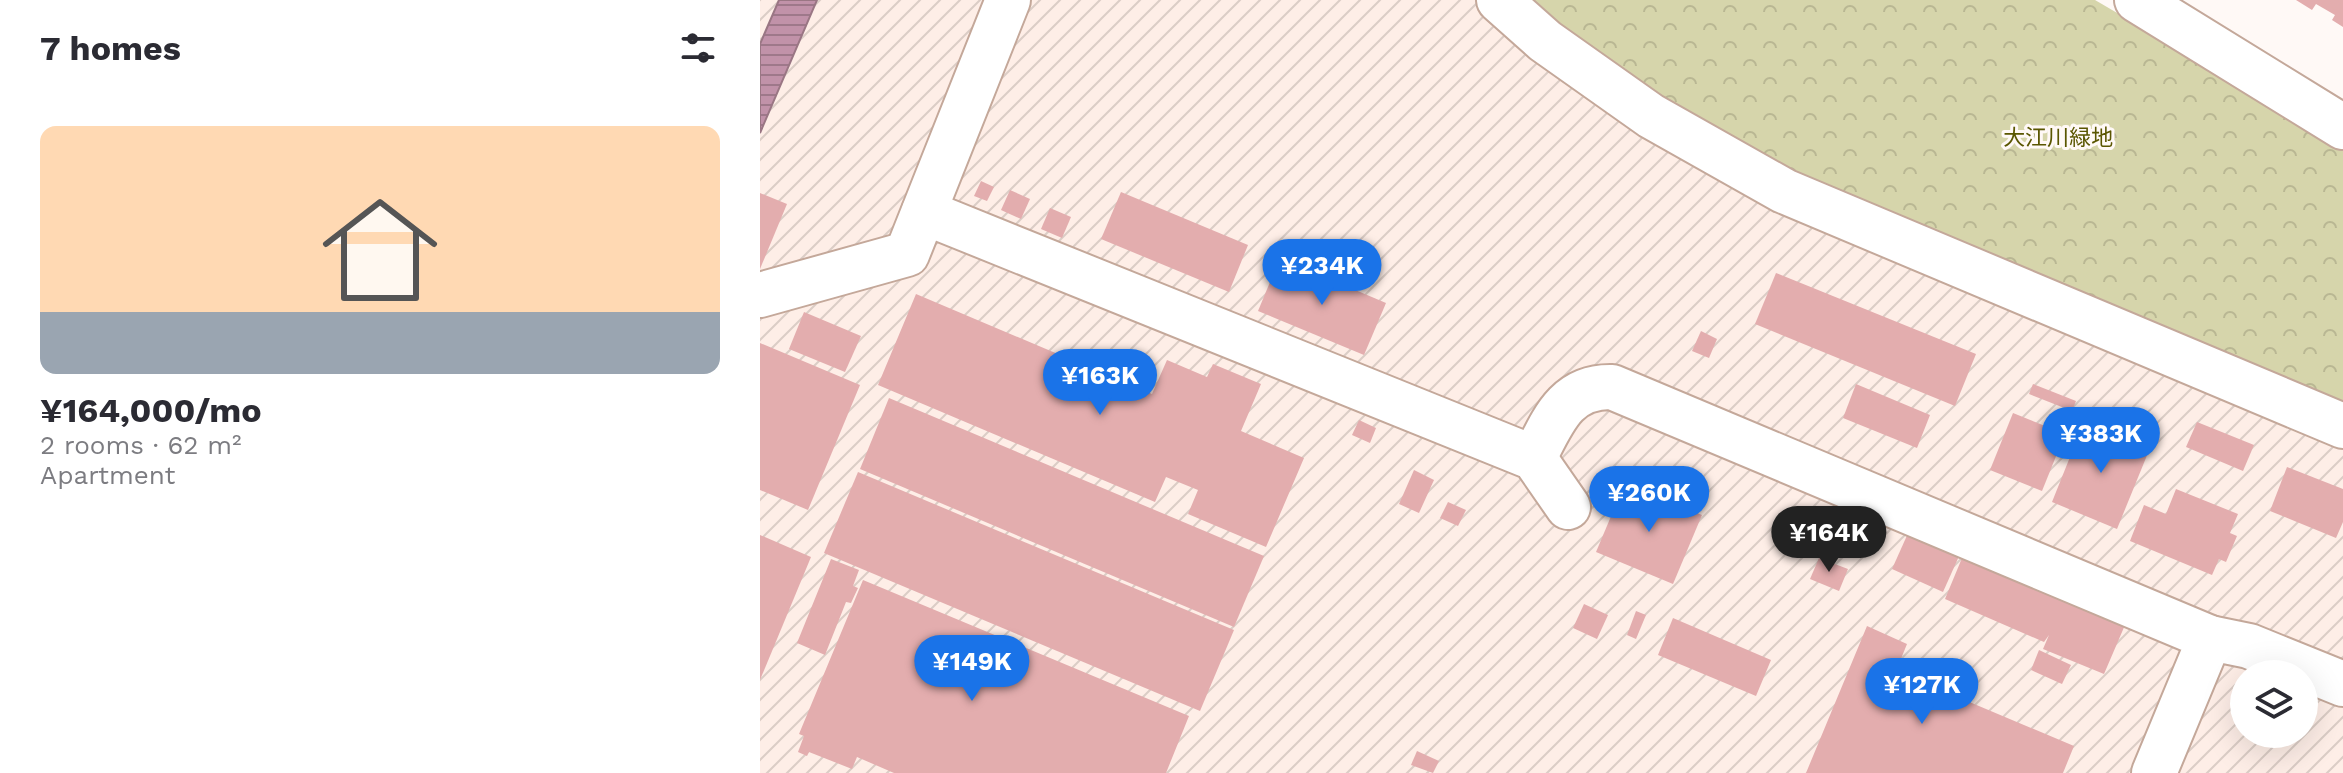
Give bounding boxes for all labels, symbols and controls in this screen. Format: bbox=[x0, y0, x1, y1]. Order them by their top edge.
icon: filters bbox=[676, 26, 720, 70]
text: 7 homes bbox=[40, 28, 181, 68]
park label: 大江川緑地 bbox=[2003, 125, 2113, 150]
icon: home bbox=[308, 178, 452, 322]
pin: ¥234K bbox=[1266, 239, 1378, 307]
text: ¥234K bbox=[1280, 250, 1364, 280]
pin: ¥163K bbox=[1044, 349, 1156, 417]
text: ¥163K bbox=[1061, 360, 1139, 390]
text: ¥164,000/mo bbox=[40, 390, 262, 430]
pin: ¥383K bbox=[2045, 407, 2157, 475]
text: ¥383K bbox=[2060, 418, 2142, 448]
text: 2 rooms · 62 m² bbox=[40, 430, 242, 460]
text: Apartment bbox=[40, 460, 176, 490]
pin: ¥260K bbox=[1593, 466, 1705, 534]
text: ¥260K bbox=[1607, 477, 1691, 507]
pin: ¥164K bbox=[1773, 506, 1885, 574]
text: ¥164K bbox=[1789, 517, 1869, 547]
pin: ¥149K bbox=[916, 635, 1028, 703]
text: ¥149K bbox=[932, 646, 1012, 676]
pin: ¥127K bbox=[1866, 658, 1978, 726]
map controls bbox=[2230, 660, 2318, 748]
button: layers bbox=[2230, 660, 2318, 748]
text: ¥127K bbox=[1883, 669, 1961, 699]

